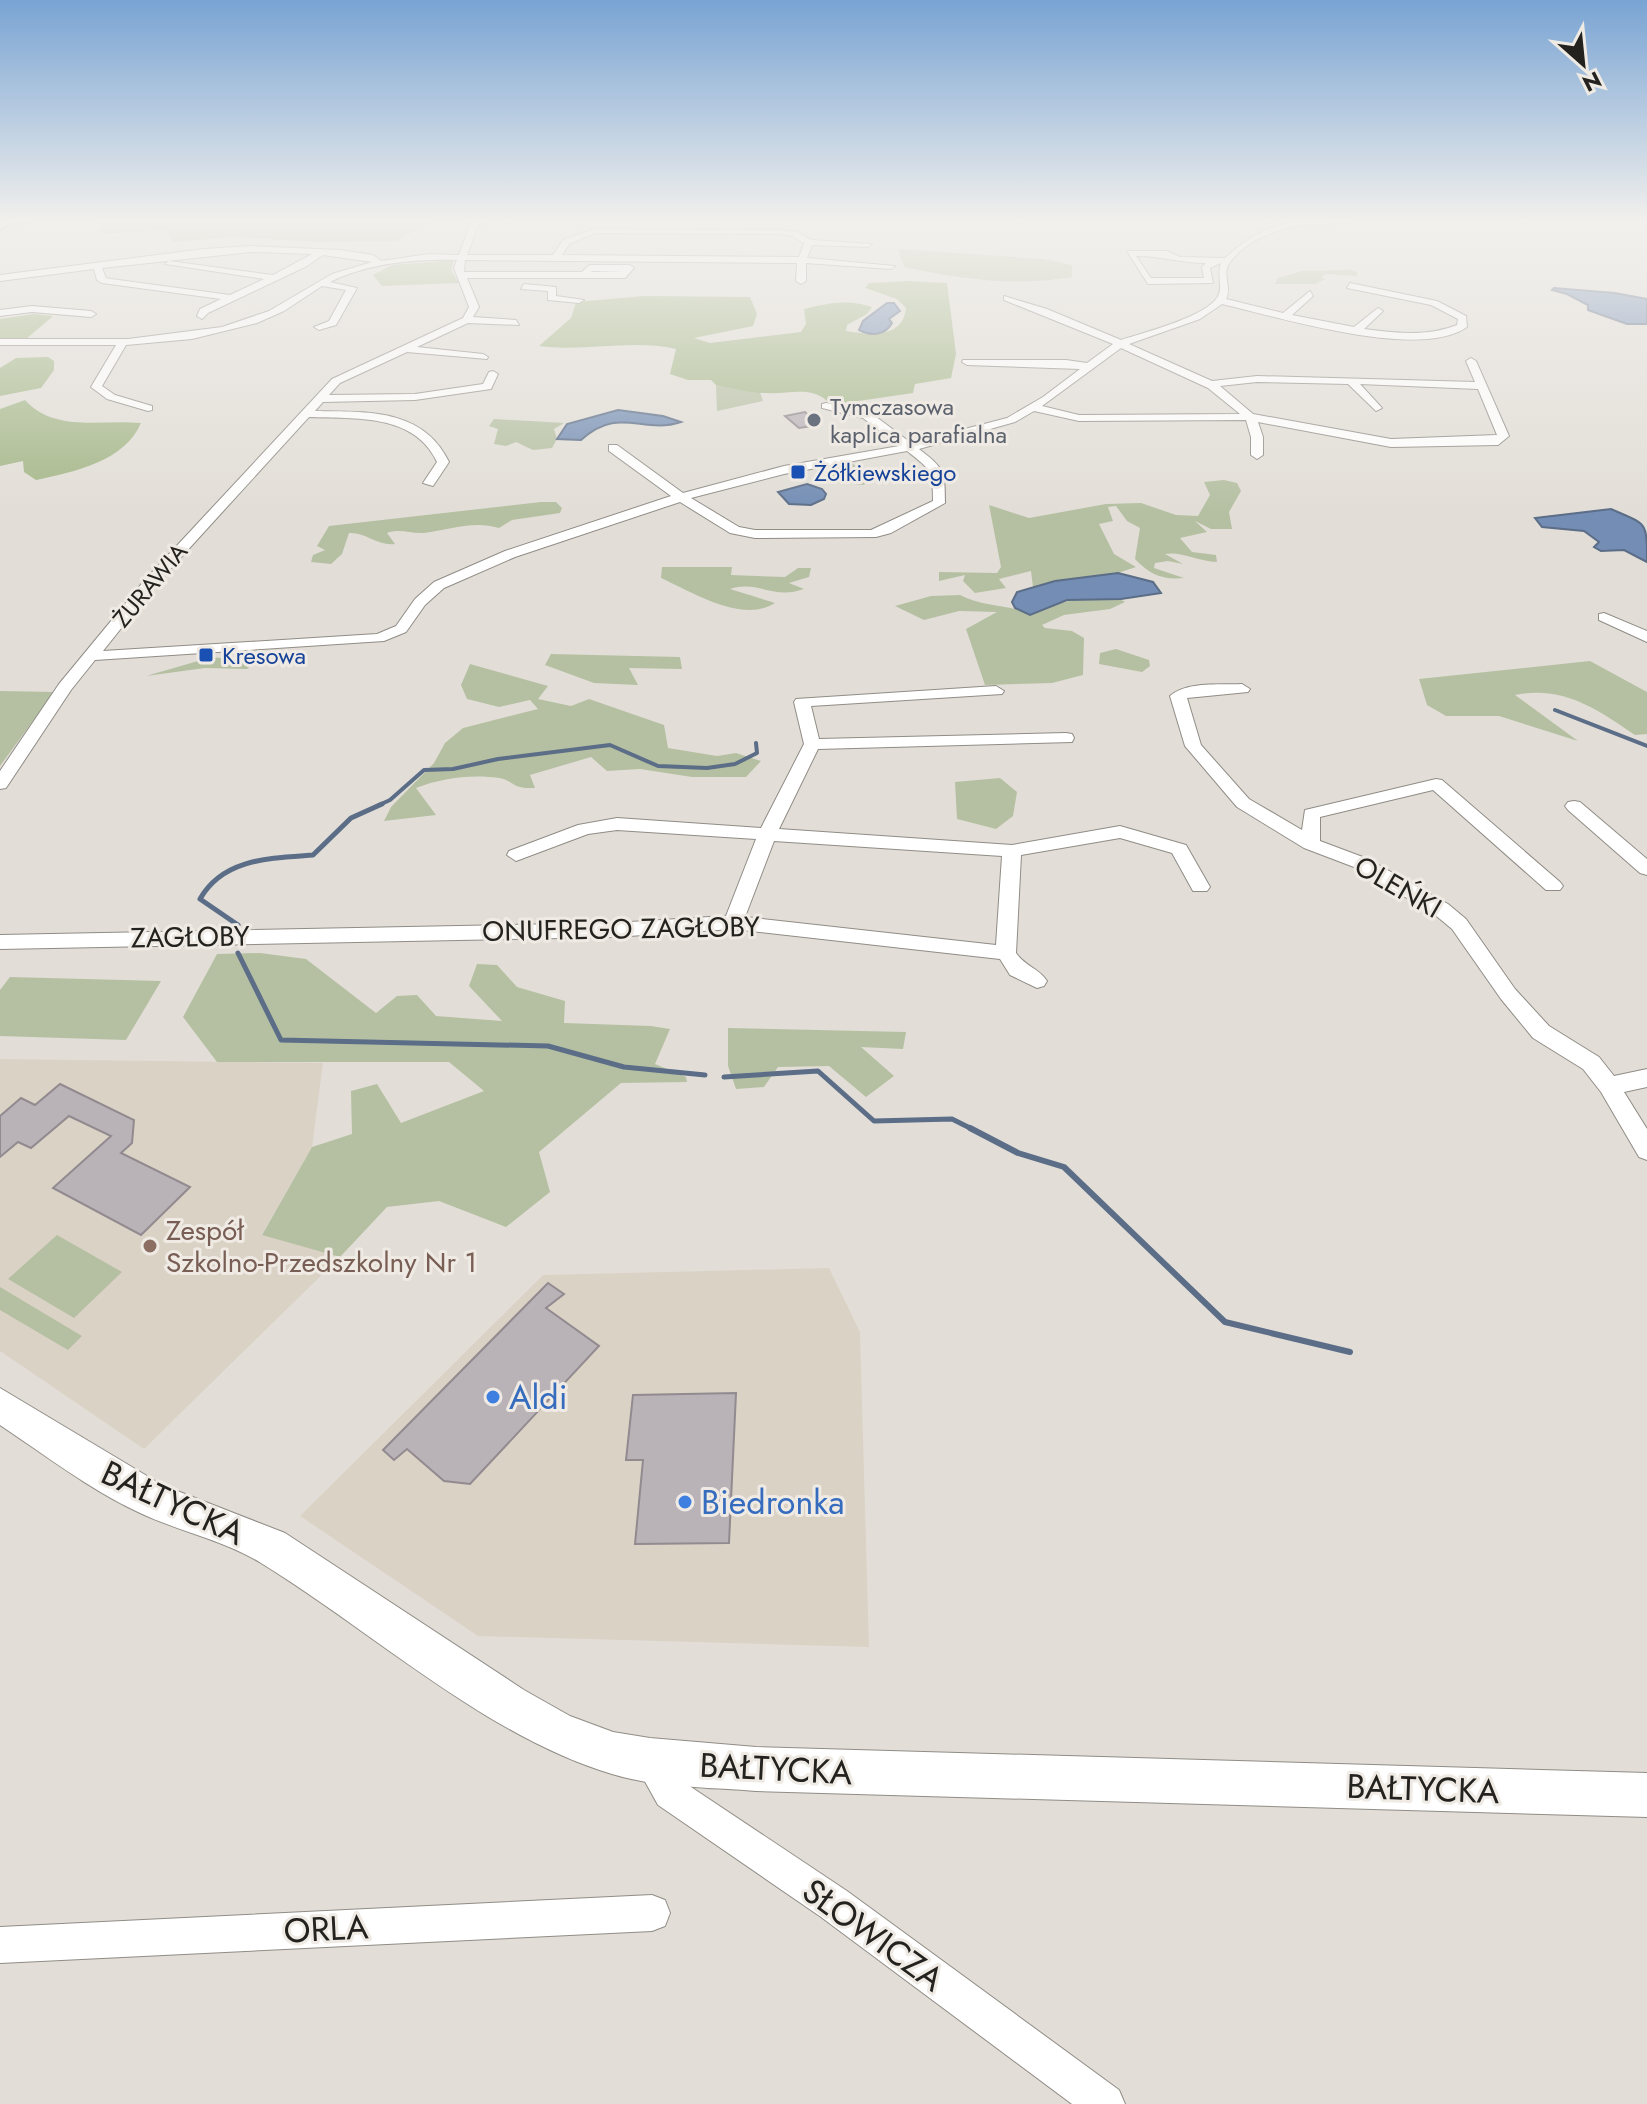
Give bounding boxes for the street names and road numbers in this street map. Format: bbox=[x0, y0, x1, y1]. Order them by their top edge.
street label: ŻURAWIA bbox=[104, 535, 196, 635]
street label: OLEŃKI bbox=[1347, 846, 1449, 928]
street label: ONUFREGO ZAGŁOBY bbox=[482, 906, 760, 952]
street label: ZAGŁOBY bbox=[130, 915, 250, 959]
street label: BAŁTYCKA bbox=[93, 1448, 253, 1558]
street label: BAŁTYCKA bbox=[698, 1741, 854, 1797]
street label: BAŁTYCKA bbox=[1346, 1762, 1501, 1816]
street label: SŁOWICZA bbox=[792, 1867, 954, 2003]
street label: ORLA bbox=[282, 1902, 370, 1956]

